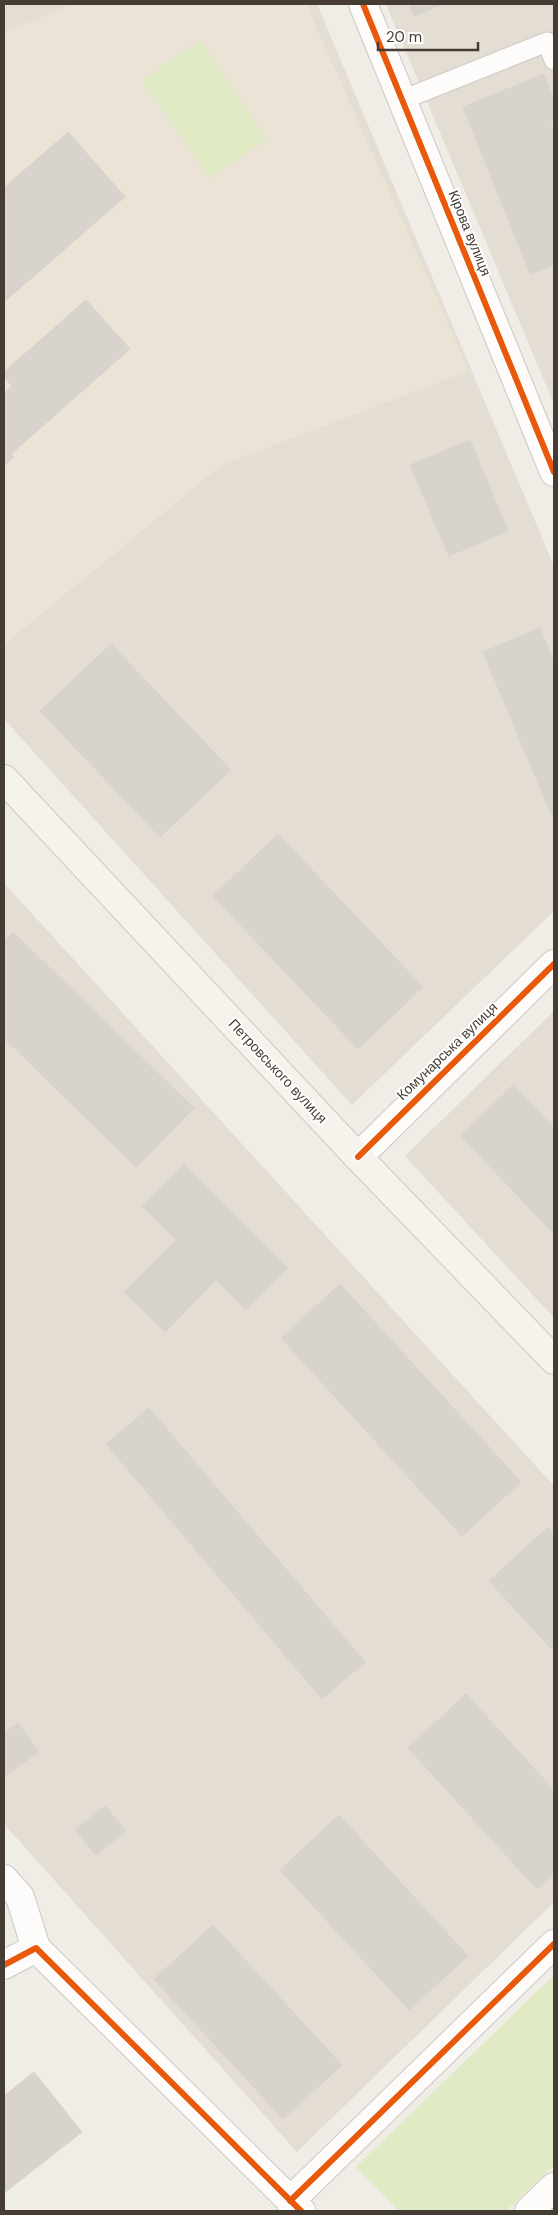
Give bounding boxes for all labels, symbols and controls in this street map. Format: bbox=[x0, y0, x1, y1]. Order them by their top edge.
scale bar bbox=[378, 20, 478, 52]
text: 20 m bbox=[386, 27, 422, 47]
street label: Кірова вулиця bbox=[445, 187, 495, 279]
street label: Комунарська вулиця bbox=[393, 998, 501, 1104]
street label: Петровського вулиця bbox=[225, 1015, 331, 1127]

